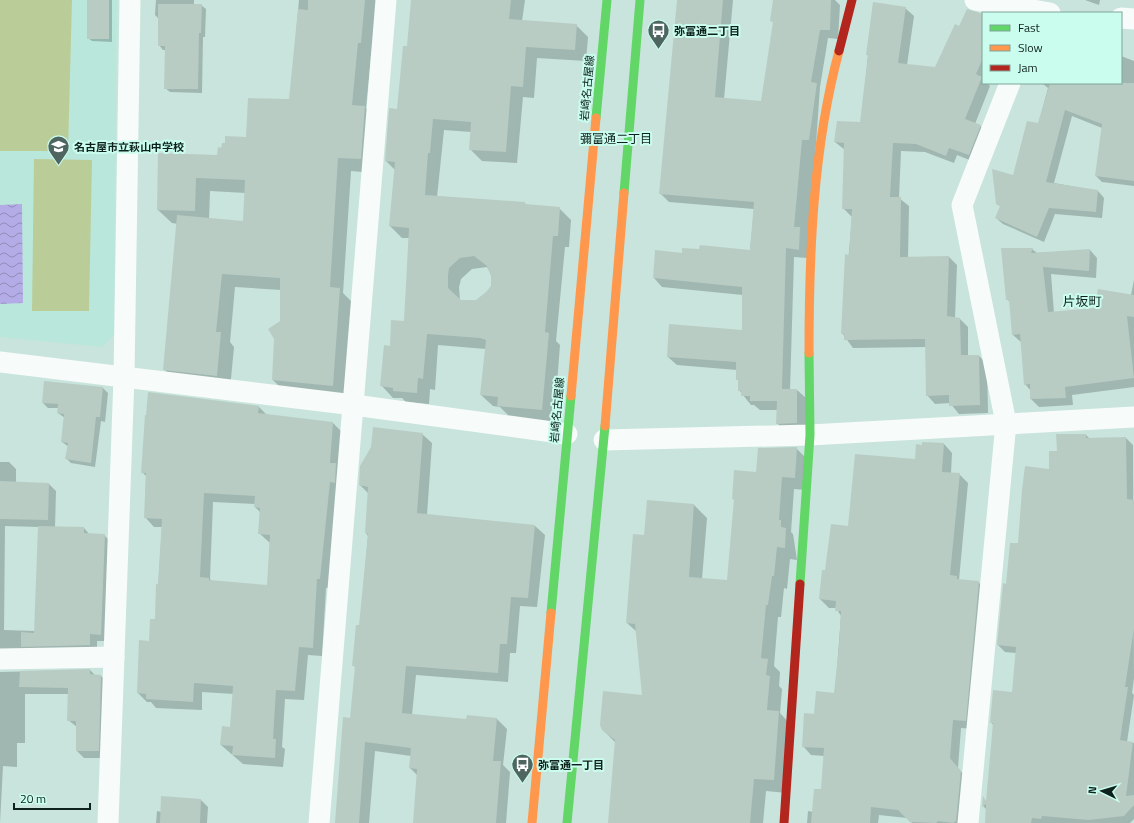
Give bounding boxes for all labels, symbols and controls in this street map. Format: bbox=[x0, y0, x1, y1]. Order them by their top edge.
legend bbox=[982, 12, 1122, 84]
bus stop icon: 弥富通二丁目 bbox=[646, 18, 672, 51]
text: Fast bbox=[1018, 18, 1041, 37]
place label: 弥富通二丁目 bbox=[674, 23, 740, 39]
text: Slow bbox=[1018, 38, 1043, 57]
street label: 岩崎名古屋線 bbox=[576, 54, 598, 122]
text: Jam bbox=[1018, 58, 1038, 77]
district label: 彌富通二丁目 bbox=[580, 129, 652, 148]
school or university icon: 名古屋市立萩山中学校 bbox=[45, 134, 71, 167]
place label: 名古屋市立萩山中学校 bbox=[74, 139, 184, 155]
district label: 片坂町 bbox=[1062, 291, 1102, 311]
street label: 岩崎名古屋線 bbox=[546, 376, 568, 444]
bus stop icon: 弥富通一丁目 bbox=[510, 752, 536, 785]
place label: 弥富通一丁目 bbox=[538, 757, 604, 773]
north arrow bbox=[1082, 771, 1122, 811]
scale bar bbox=[14, 785, 90, 811]
text: N bbox=[1084, 786, 1100, 795]
text: 20 m bbox=[20, 789, 46, 808]

